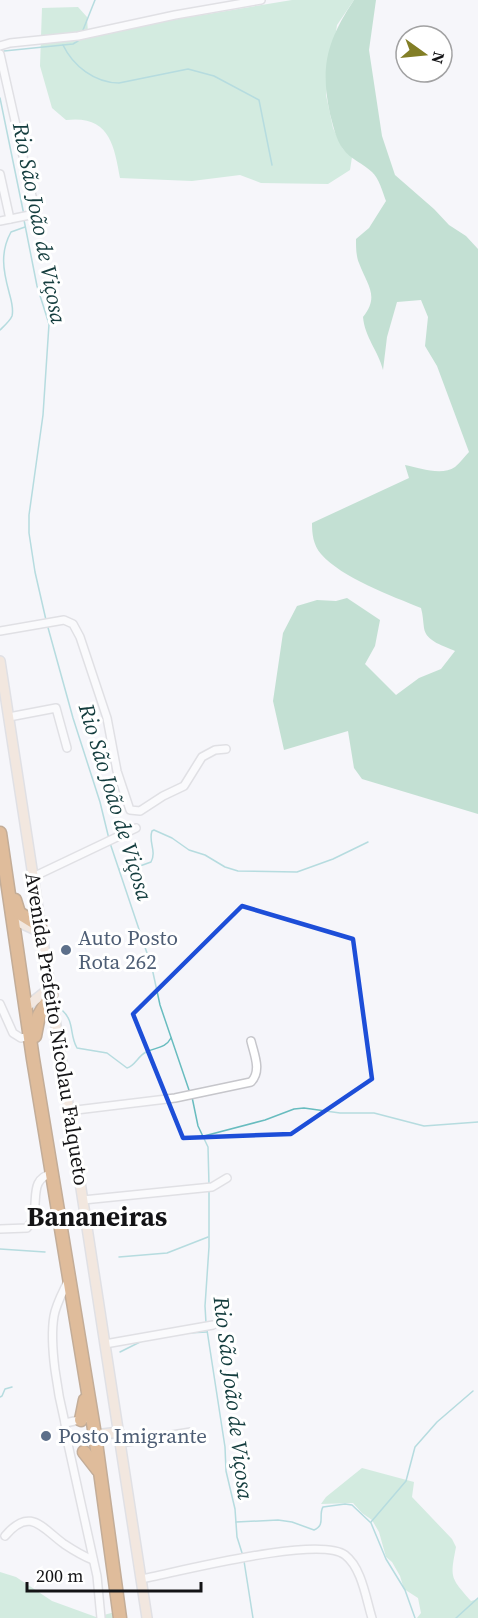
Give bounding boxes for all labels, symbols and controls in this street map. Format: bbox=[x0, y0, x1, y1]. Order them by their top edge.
north arrow bbox=[394, 24, 454, 84]
text: N bbox=[426, 49, 451, 67]
water label: Rio São João de Viçosa bbox=[6, 119, 74, 327]
water label: Rio São João de Viçosa bbox=[71, 699, 160, 905]
street label: Avenida Prefeito Nicolau Falqueto bbox=[18, 870, 97, 1188]
place label: Auto Posto Rota 262 bbox=[78, 923, 178, 976]
marker: Auto Posto Rota 262 bbox=[59, 943, 73, 957]
district label: Bananeiras bbox=[27, 1198, 167, 1235]
water label: Rio São João de Viçosa bbox=[207, 1294, 261, 1502]
place label: Posto Imigrante bbox=[58, 1421, 207, 1450]
marker: Posto Imigrante bbox=[39, 1429, 53, 1443]
scale bar bbox=[27, 1555, 201, 1593]
text: 200 m bbox=[36, 1563, 83, 1588]

